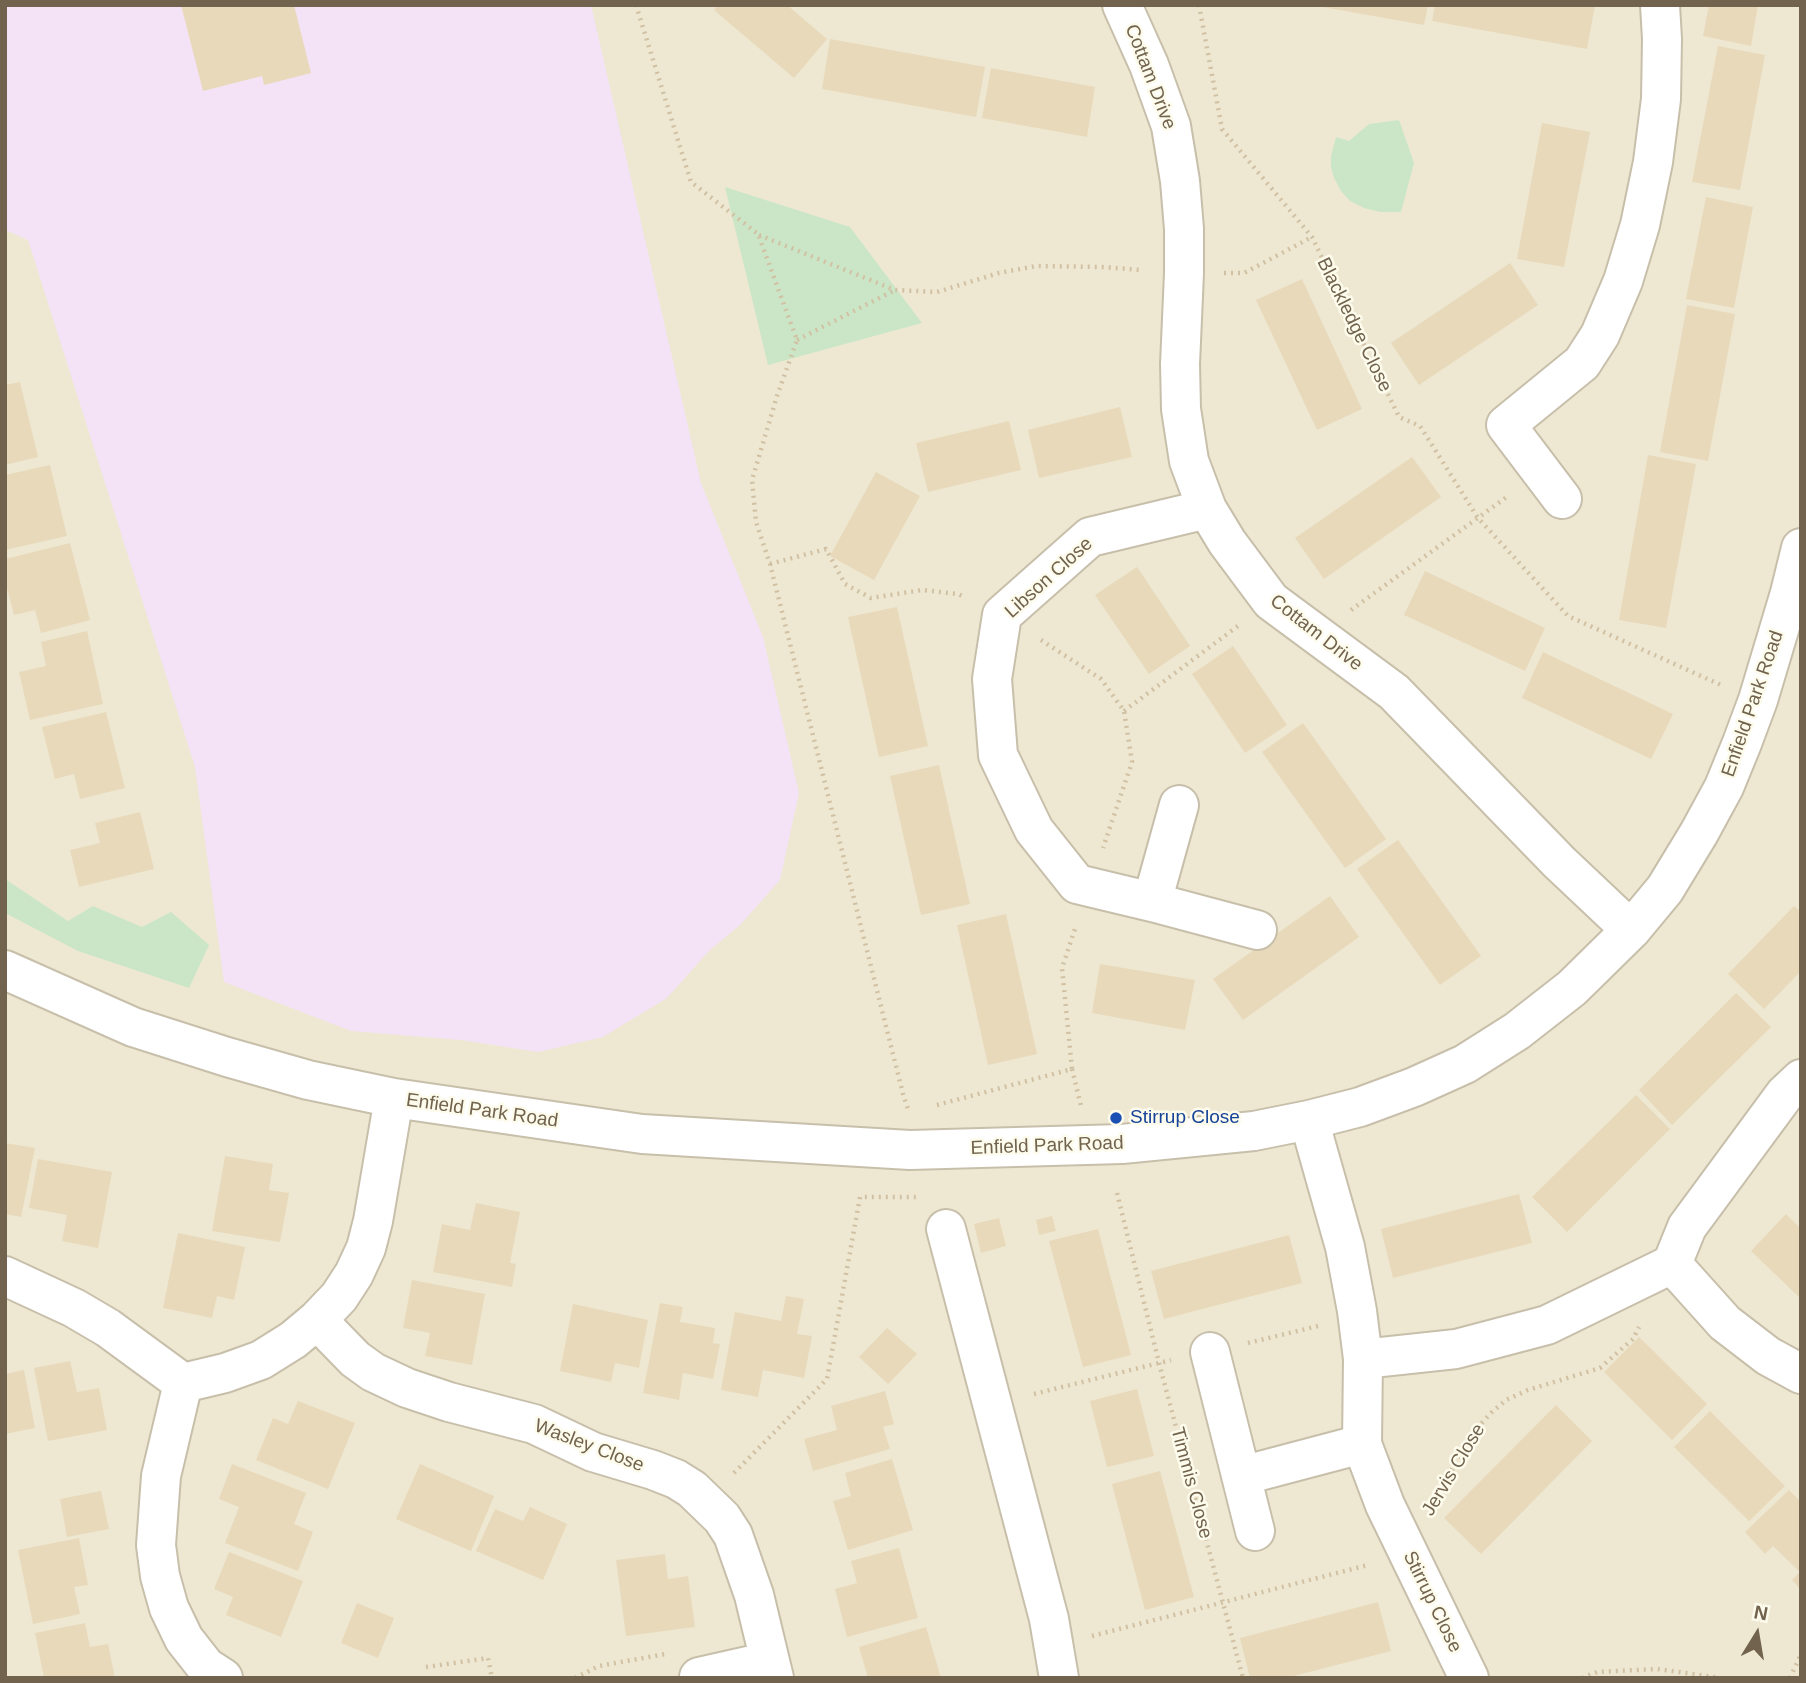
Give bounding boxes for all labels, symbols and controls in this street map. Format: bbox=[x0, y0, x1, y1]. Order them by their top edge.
street label: Cottam Drive bbox=[1119, 21, 1181, 133]
street label: Blackledge Close bbox=[1312, 254, 1396, 396]
street label: Libson Close bbox=[1001, 533, 1097, 623]
street label: Cottam Drive bbox=[1265, 590, 1367, 676]
street label: Enfield Park Road bbox=[1717, 628, 1789, 780]
street label: Enfield Park Road bbox=[405, 1089, 559, 1133]
place label: Stirrup Close bbox=[1130, 1107, 1240, 1129]
marker: Stirrup Close bbox=[1108, 1110, 1124, 1126]
street label: Enfield Park Road bbox=[970, 1132, 1124, 1160]
street label: Wasley Close bbox=[531, 1415, 647, 1477]
street label: Jervis Close bbox=[1418, 1420, 1490, 1520]
street label: Timmis Close bbox=[1165, 1425, 1217, 1541]
street label: Stirrup Close bbox=[1398, 1548, 1466, 1656]
north arrow bbox=[1722, 1599, 1792, 1669]
text: N bbox=[1752, 1601, 1770, 1625]

